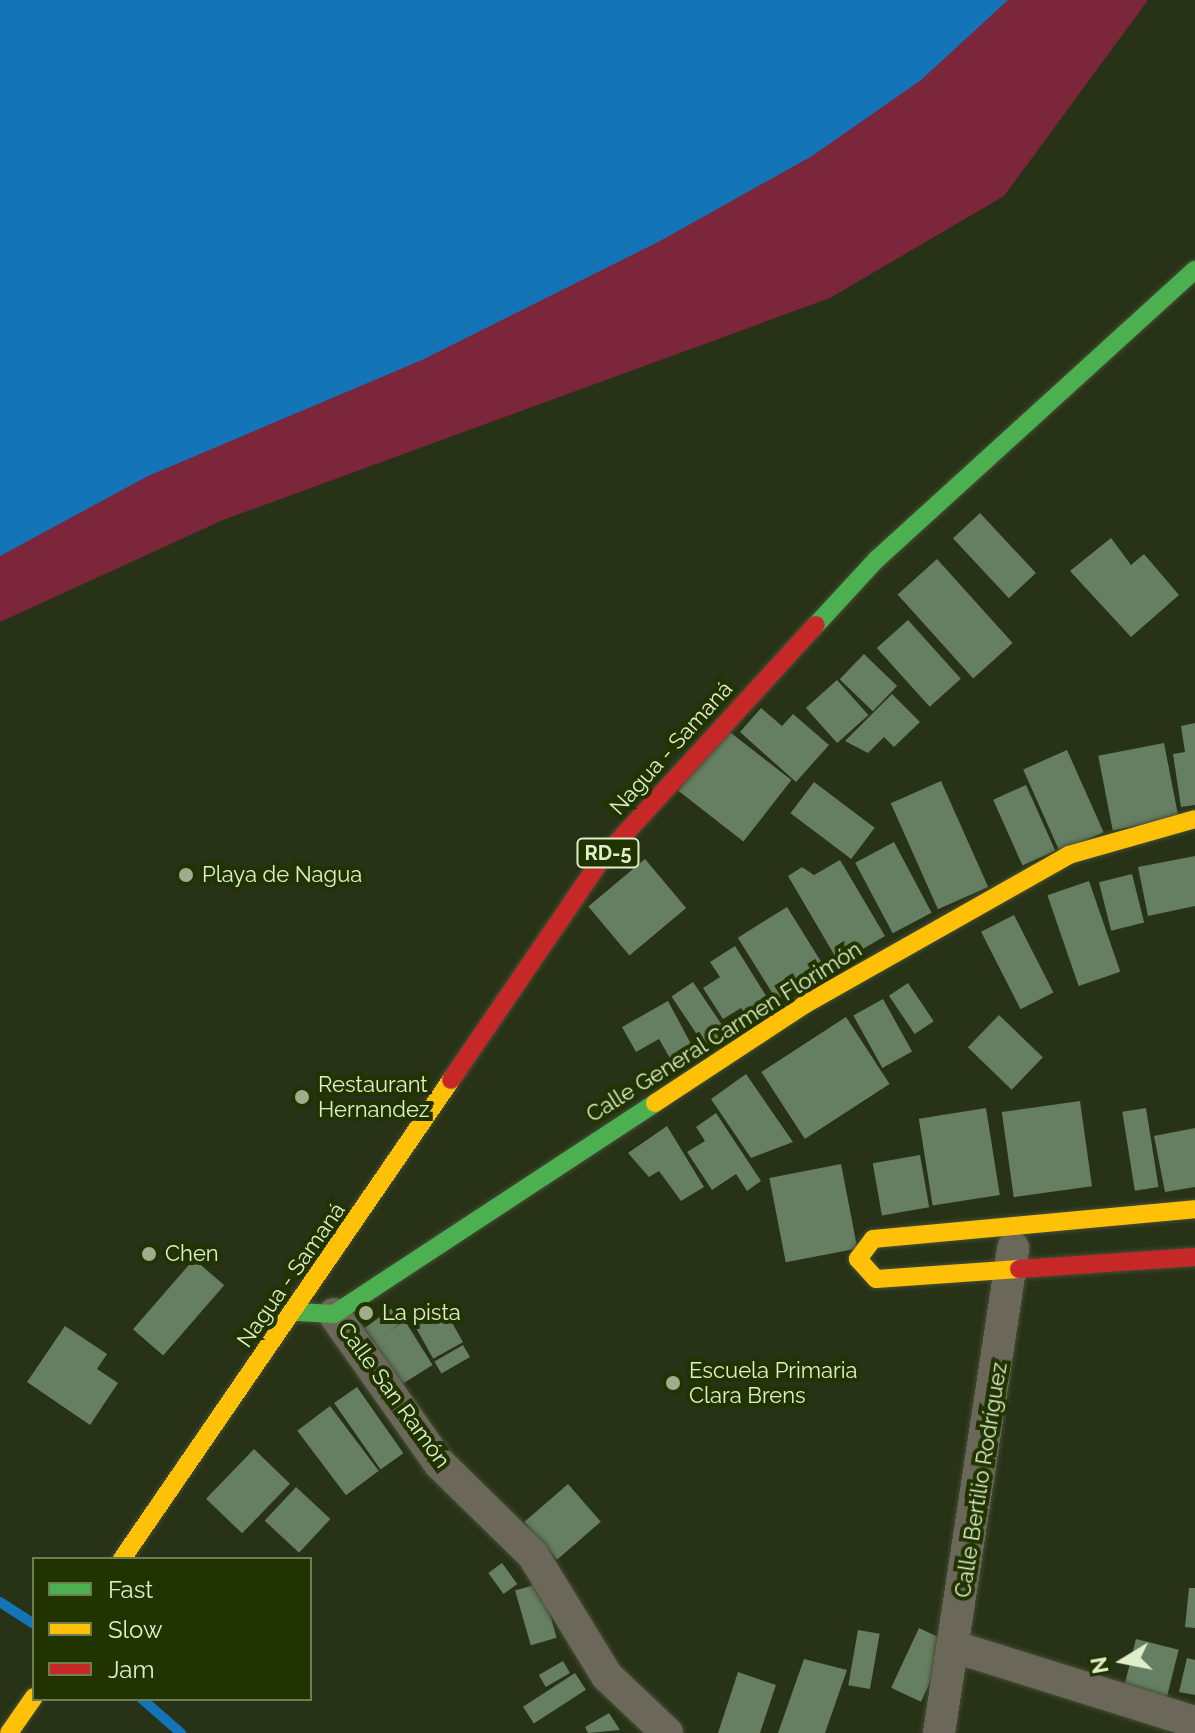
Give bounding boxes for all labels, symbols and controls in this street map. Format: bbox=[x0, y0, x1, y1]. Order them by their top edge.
street label: Nagua - Samaná bbox=[604, 676, 738, 820]
road number: RD-5 bbox=[576, 837, 640, 869]
place label: Playa de Nagua bbox=[202, 862, 362, 888]
marker: Playa de Nagua bbox=[177, 866, 195, 884]
street label: Calle General Carmen Florimón bbox=[581, 936, 867, 1128]
place label: Restaurant Hernandez bbox=[318, 1071, 430, 1122]
marker: Restaurant Hernandez bbox=[293, 1088, 311, 1106]
street label: Nagua - Samaná bbox=[231, 1198, 351, 1352]
place label: Chen bbox=[165, 1241, 219, 1267]
marker: Chen bbox=[140, 1245, 158, 1263]
place label: La pista bbox=[382, 1300, 461, 1326]
marker: La pista bbox=[357, 1304, 375, 1322]
street label: Calle San Ramón bbox=[332, 1317, 456, 1473]
place label: Escuela Primaria Clara Brens bbox=[689, 1357, 858, 1408]
street label: Calle Bertilio Rodríguez bbox=[949, 1360, 1013, 1600]
marker: Escuela Primaria Clara Brens bbox=[664, 1374, 682, 1392]
legend bbox=[32, 1557, 312, 1701]
text: Fast bbox=[108, 1575, 153, 1604]
text: Slow bbox=[108, 1615, 162, 1644]
north arrow bbox=[1083, 1621, 1163, 1701]
text: Jam bbox=[108, 1655, 154, 1684]
text: N bbox=[1085, 1655, 1114, 1676]

